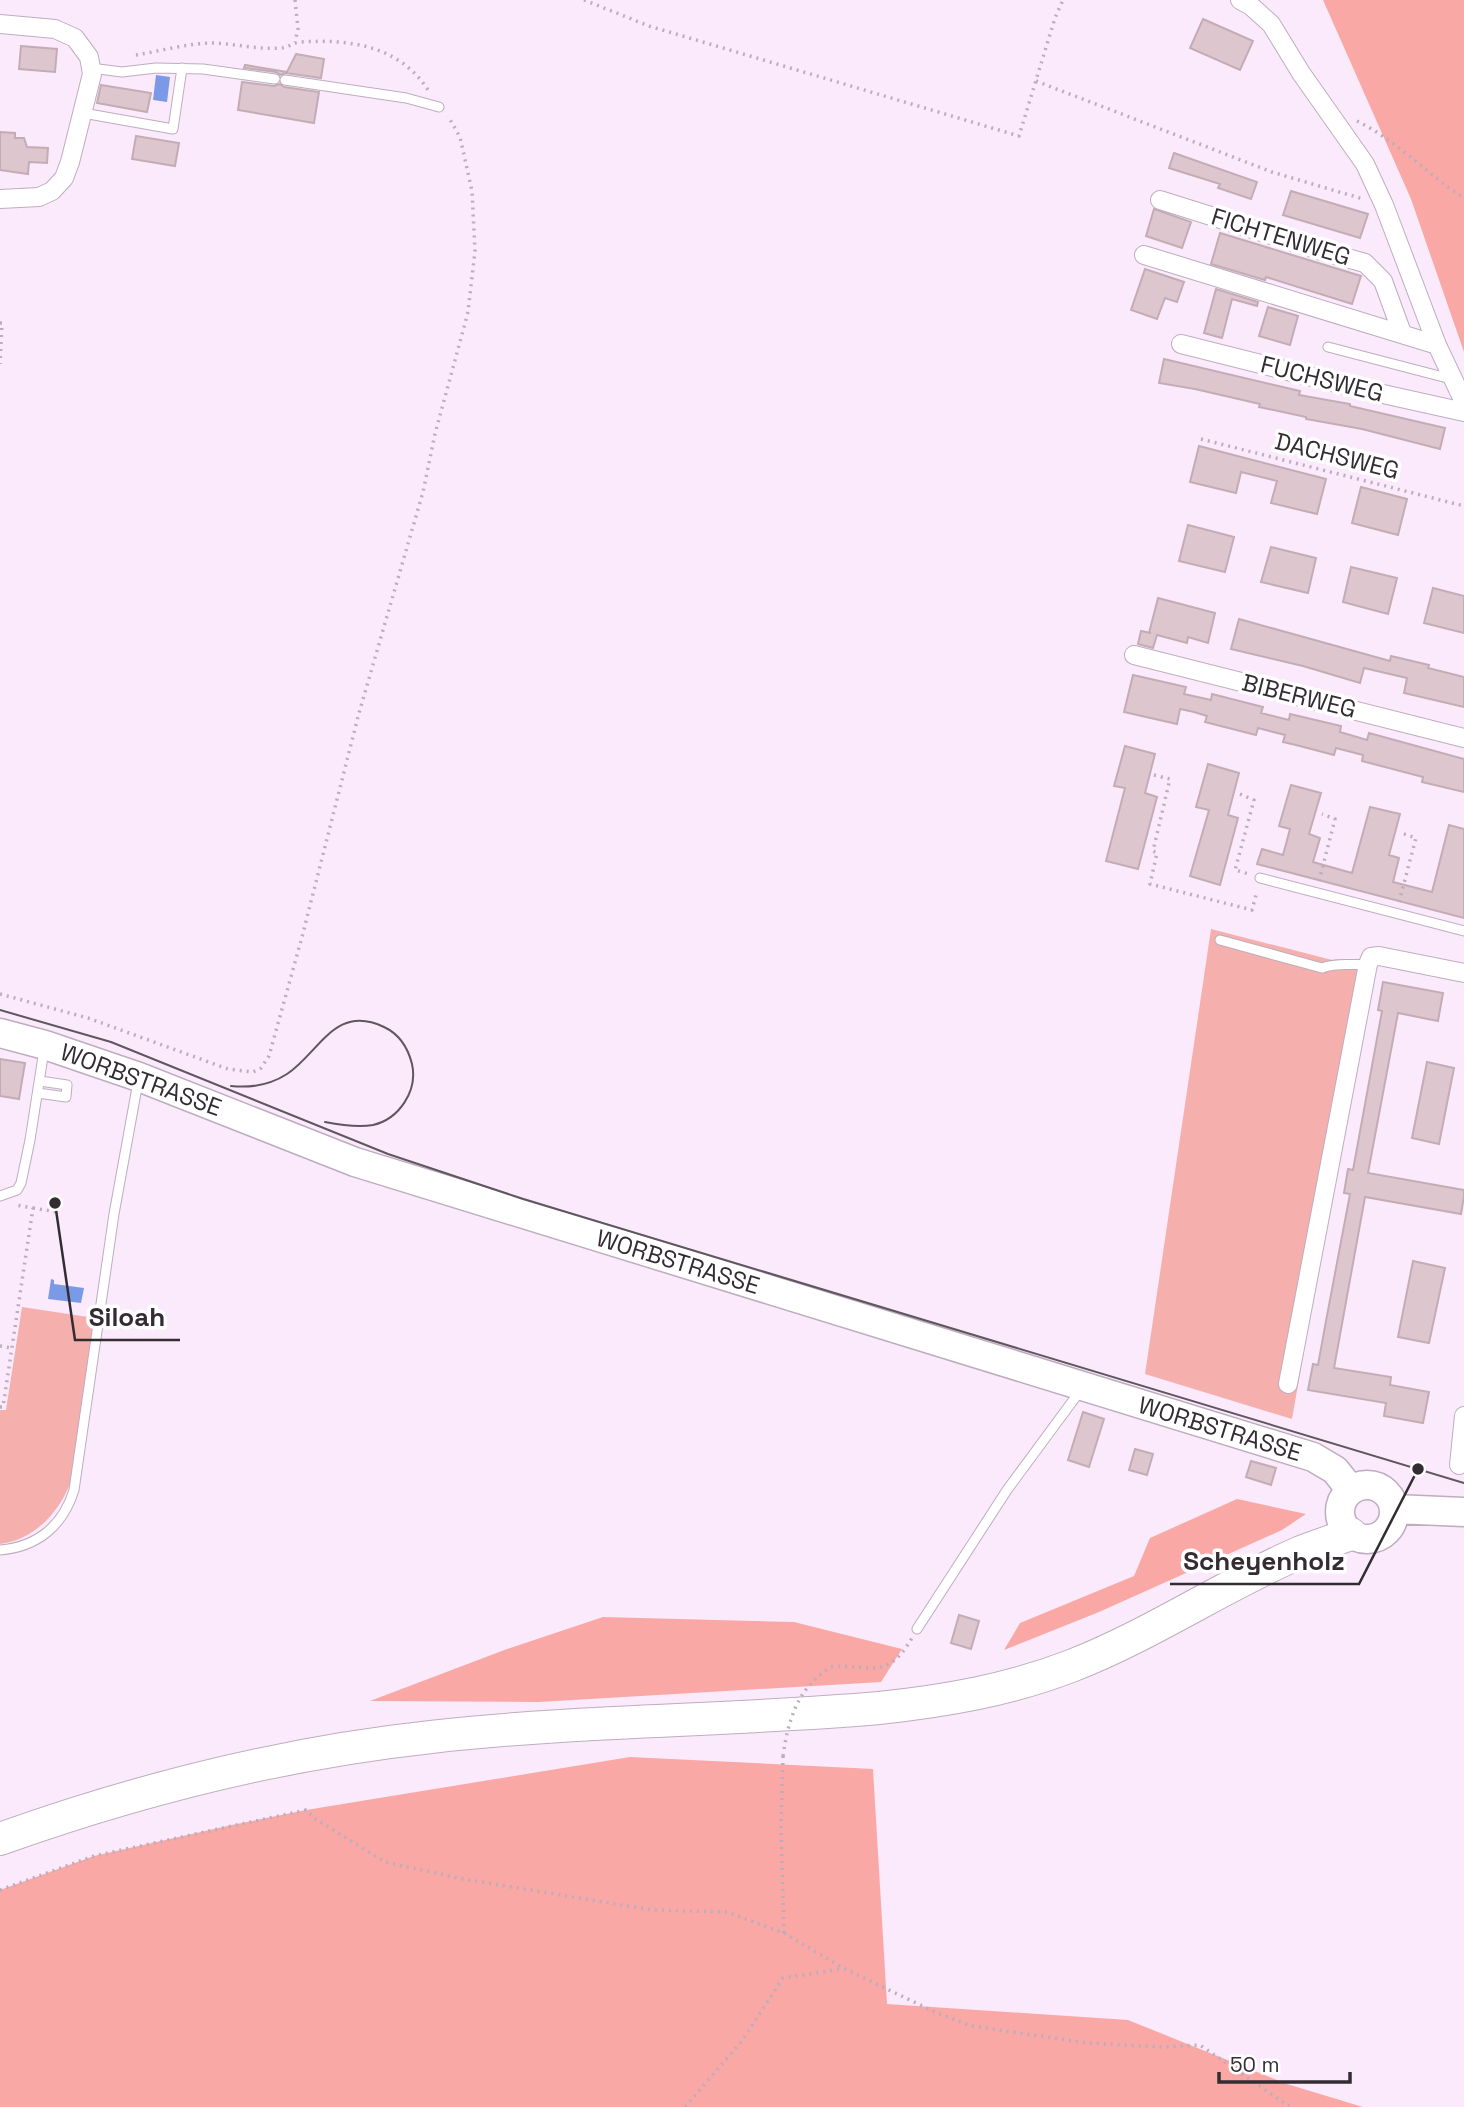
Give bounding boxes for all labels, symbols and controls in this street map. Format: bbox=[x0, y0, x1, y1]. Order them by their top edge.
street label: FICHTENWEG bbox=[1208, 201, 1354, 272]
street label: FUCHSWEG bbox=[1258, 348, 1387, 409]
street label: DACHSWEG bbox=[1272, 425, 1402, 486]
street label: BIBERWEG bbox=[1239, 666, 1359, 725]
street label: WORBSTRASSE bbox=[56, 1036, 226, 1123]
street label: WORBSTRASSE bbox=[593, 1222, 764, 1301]
callout: Siloah bbox=[75, 1293, 180, 1340]
text: Siloah bbox=[89, 1300, 165, 1334]
street label: WORBSTRASSE bbox=[1135, 1389, 1306, 1468]
callout: Scheyenholz bbox=[1170, 1537, 1359, 1584]
text: Scheyenholz bbox=[1183, 1544, 1345, 1578]
scale bar bbox=[1219, 2040, 1350, 2084]
text: 50 m bbox=[1230, 2051, 1280, 2078]

